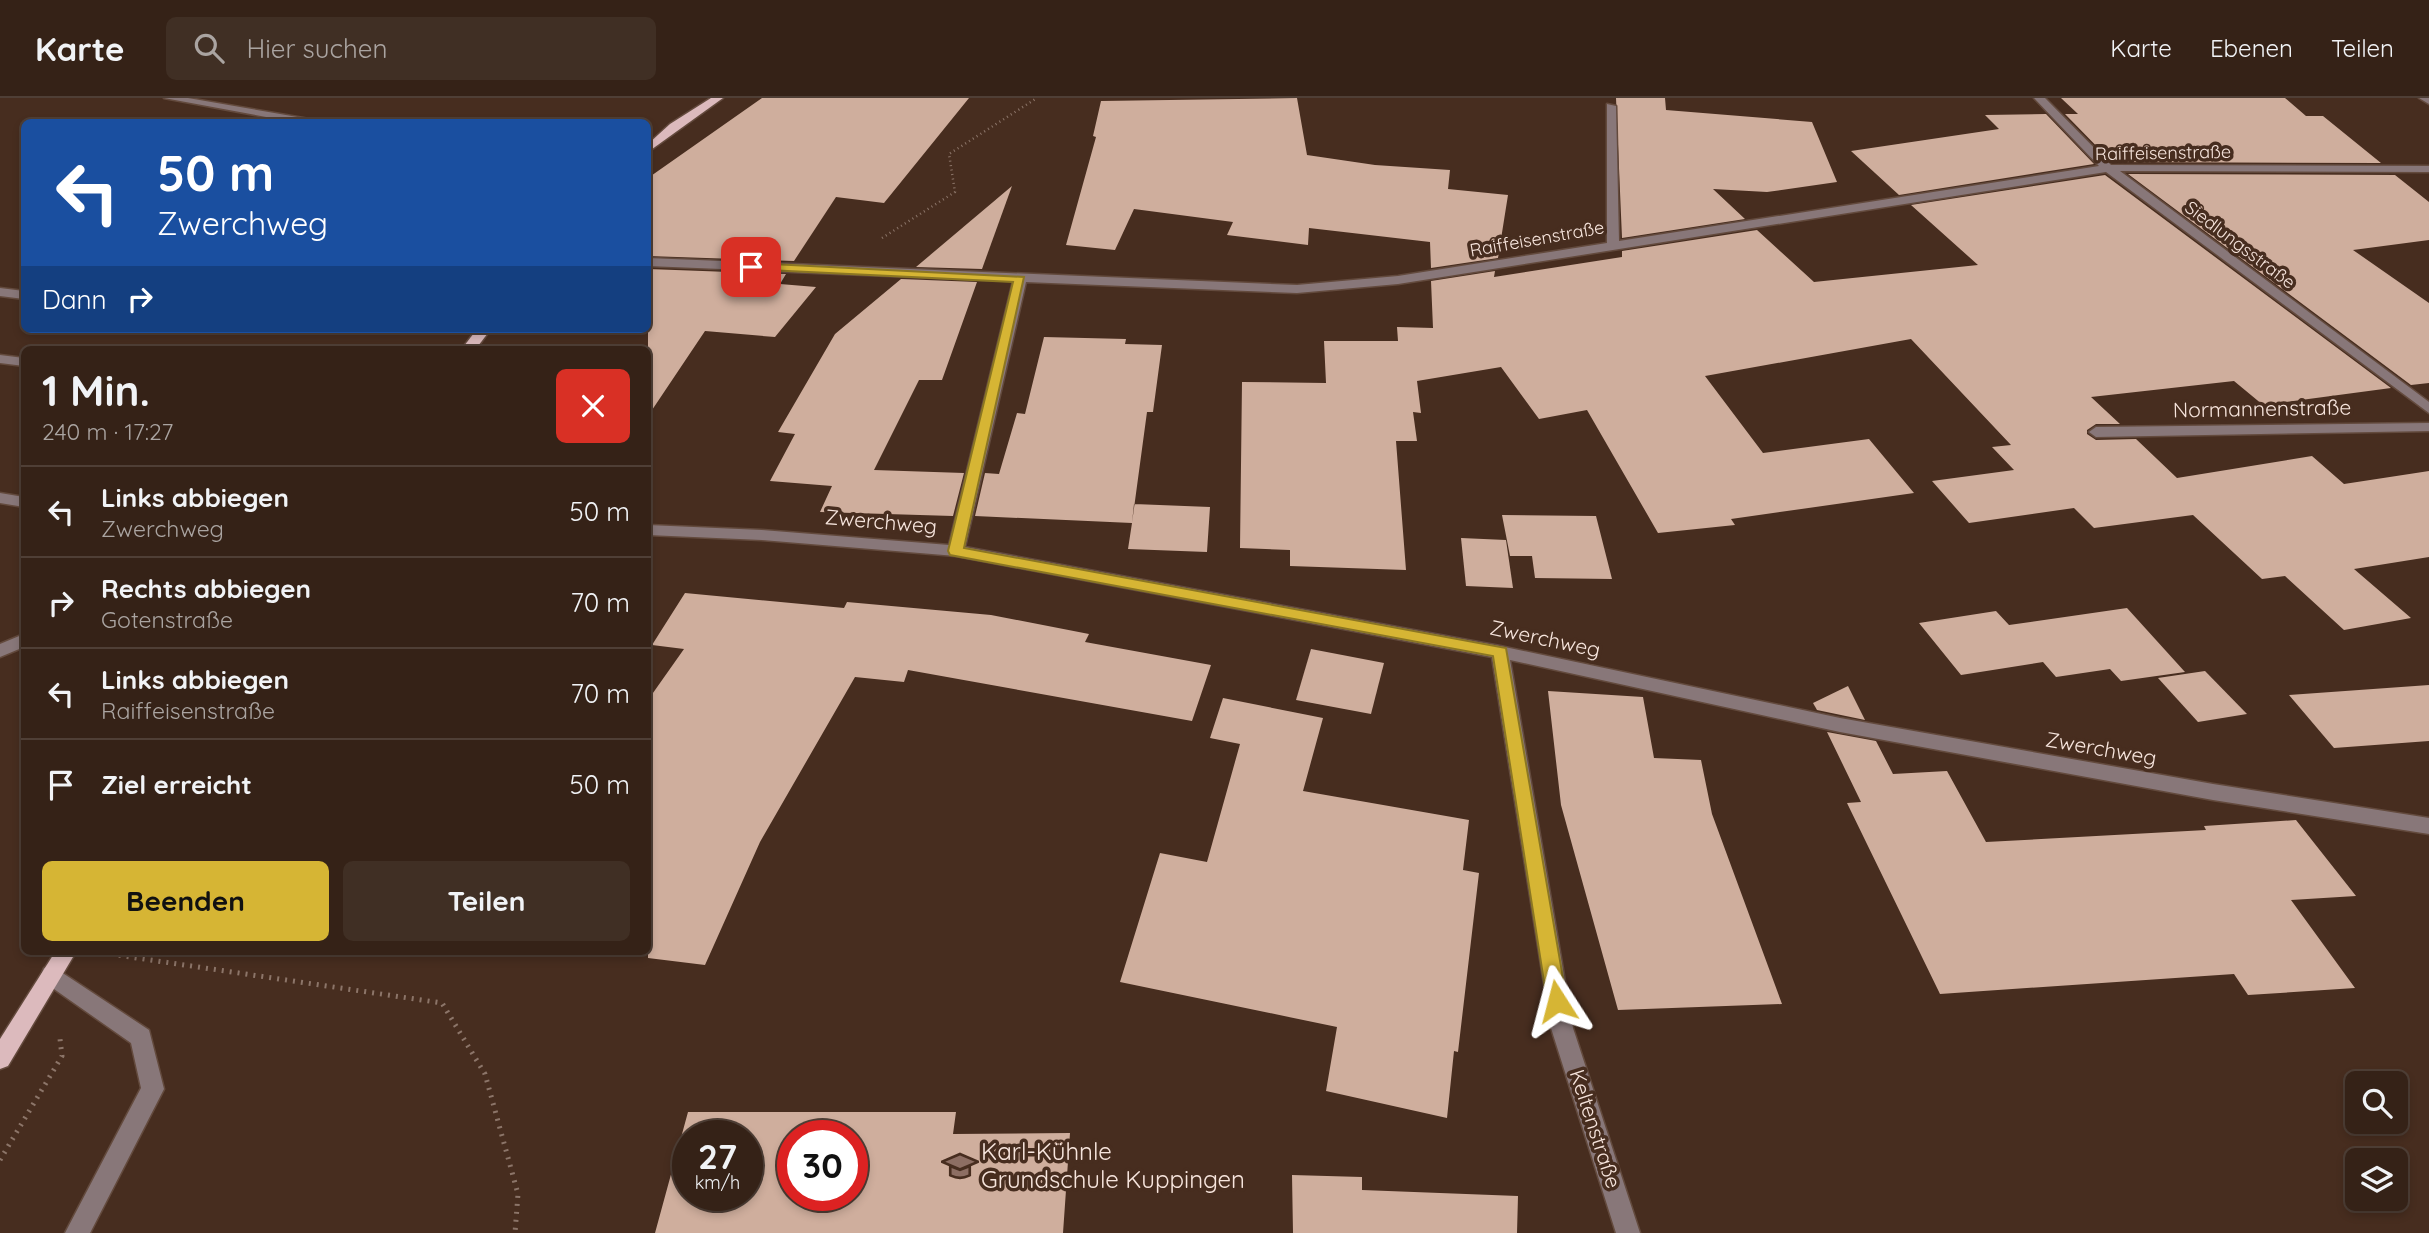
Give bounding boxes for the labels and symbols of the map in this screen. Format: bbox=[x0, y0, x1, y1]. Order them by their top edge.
street label: Raiffeisenstraße bbox=[2095, 140, 2231, 165]
street label: Siedlungsstraße bbox=[2180, 196, 2300, 294]
street label: Raiffeisenstraße bbox=[1468, 215, 1606, 262]
pin bbox=[721, 237, 781, 297]
street label: Normannenstraße bbox=[2173, 393, 2351, 423]
street label: Zwerchweg bbox=[824, 503, 938, 539]
street label: Zwerchweg bbox=[1488, 614, 1603, 662]
street label: Zwerchweg bbox=[2044, 725, 2159, 771]
position arrow bbox=[1520, 964, 1594, 1038]
street label: Keltenstraße bbox=[1565, 1066, 1627, 1191]
speed limit sign: 30 bbox=[777, 1120, 868, 1211]
place label: Karl-Kühnle Grundschule Kuppingen bbox=[981, 1136, 1245, 1194]
school or university icon: Karl-Kühnle Grundschule Kuppingen bbox=[945, 1151, 975, 1181]

